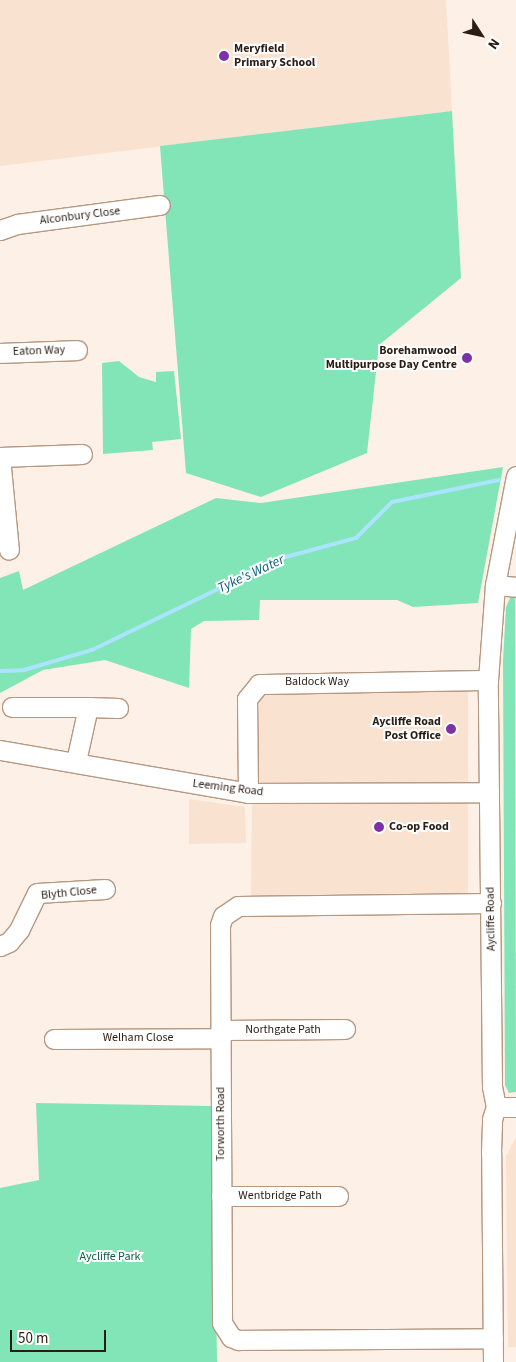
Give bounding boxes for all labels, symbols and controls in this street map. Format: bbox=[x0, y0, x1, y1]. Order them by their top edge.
north arrow bbox=[456, 10, 506, 60]
text: N bbox=[482, 34, 504, 53]
place label: Meryfield Primary School bbox=[234, 42, 315, 70]
marker: Meryfield Primary School bbox=[218, 50, 230, 62]
street label: Alconbury Close bbox=[39, 204, 121, 228]
street label: Eaton Way bbox=[13, 343, 65, 359]
place label: Borehamwood Multipurpose Day Centre bbox=[326, 344, 457, 372]
marker: Borehamwood Multipurpose Day Centre bbox=[461, 352, 473, 364]
water label: Tyke's Water bbox=[215, 551, 287, 597]
street label: Baldock Way bbox=[285, 675, 349, 689]
place label: Aycliffe Road Post Office bbox=[372, 715, 441, 743]
marker: Aycliffe Road Post Office bbox=[445, 723, 457, 735]
street label: Leeming Road bbox=[192, 777, 264, 799]
place label: Co-op Food bbox=[389, 820, 449, 834]
marker: Co-op Food bbox=[373, 821, 385, 833]
street label: Blyth Close bbox=[40, 883, 98, 903]
street label: Aycliffe Road bbox=[483, 887, 499, 951]
street label: Northgate Path bbox=[245, 1023, 321, 1037]
street label: Welham Close bbox=[103, 1031, 173, 1045]
street label: Torworth Road bbox=[214, 1087, 228, 1161]
street label: Wentbridge Path bbox=[238, 1189, 322, 1203]
park label: Aycliffe Park bbox=[79, 1250, 141, 1264]
scale bar bbox=[12, 1320, 109, 1352]
text: 50 m bbox=[18, 1328, 48, 1349]

